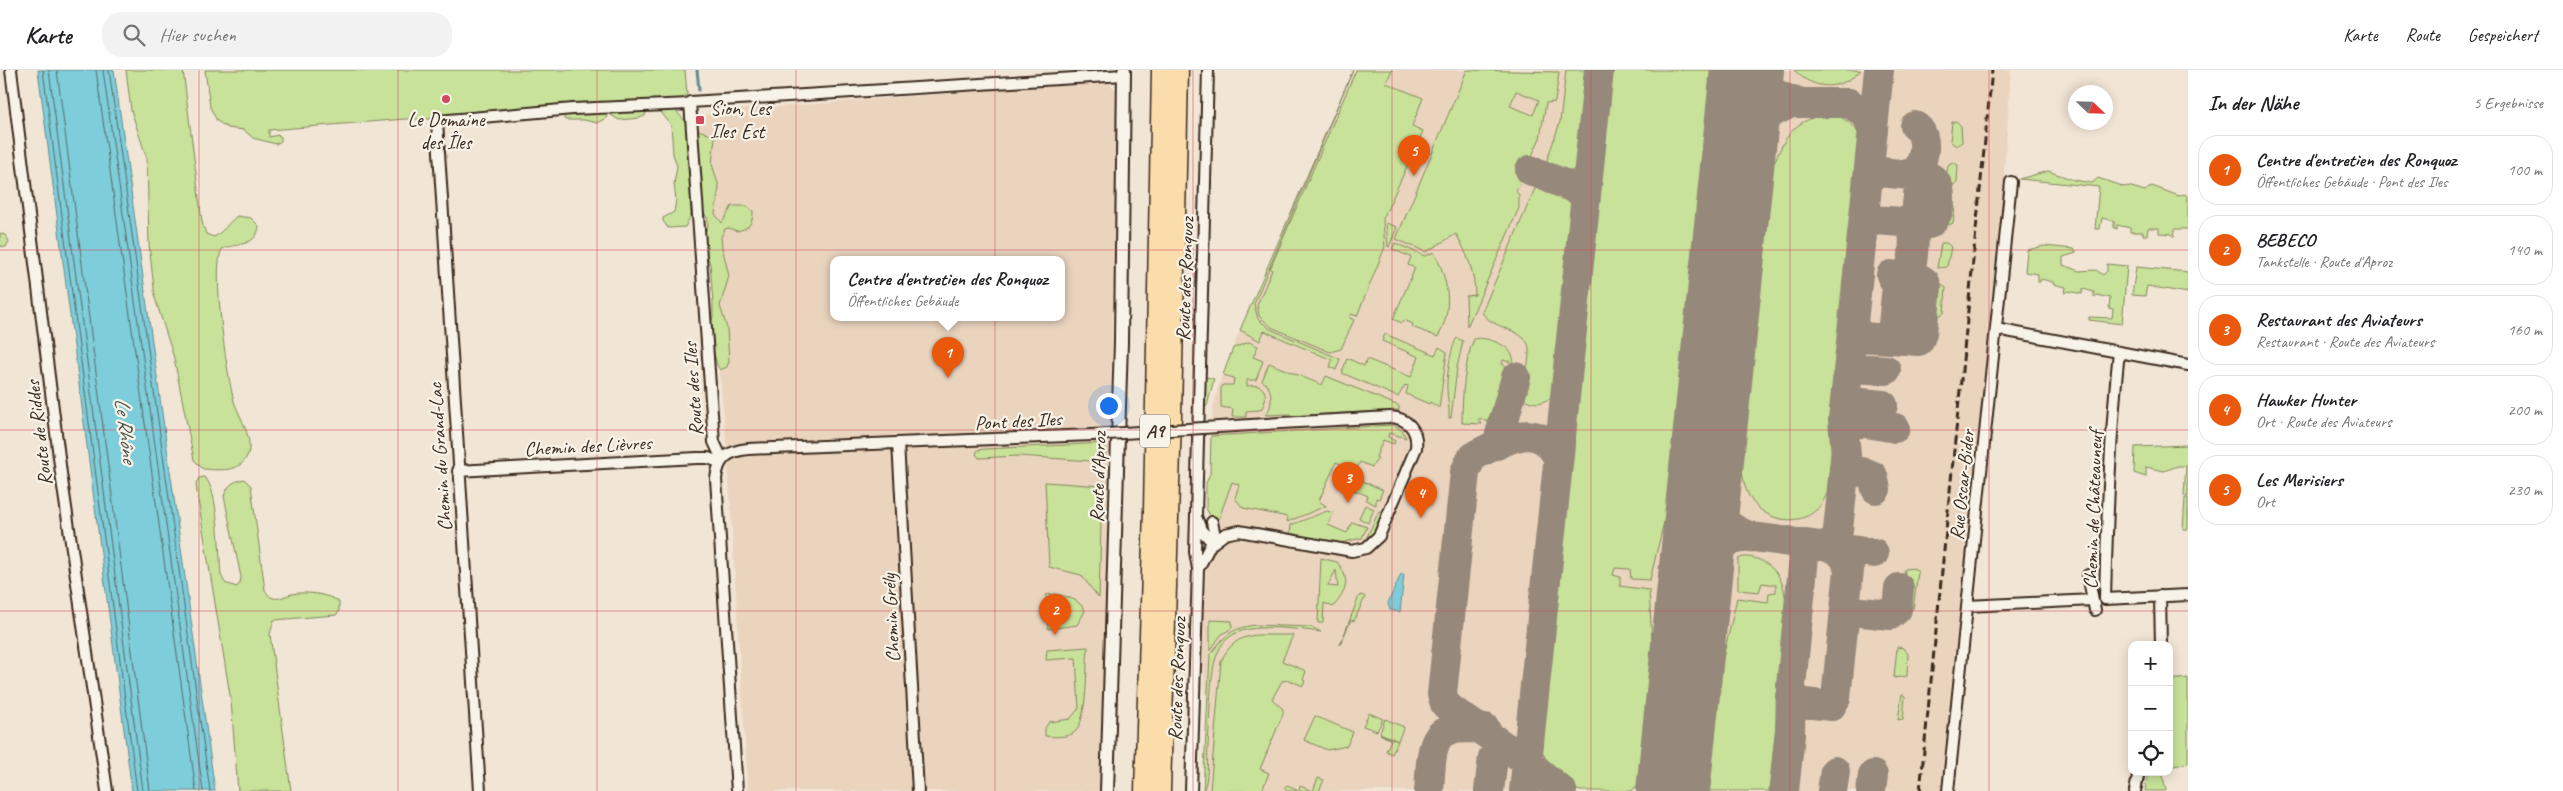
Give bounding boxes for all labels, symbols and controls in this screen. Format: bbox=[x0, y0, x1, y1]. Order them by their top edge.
search box bbox=[102, 12, 452, 57]
text: Karte bbox=[25, 20, 72, 50]
icon: search bbox=[120, 21, 148, 49]
text: Hier suchen bbox=[160, 23, 236, 47]
text: Karte bbox=[2343, 24, 2378, 46]
text: Route bbox=[2406, 24, 2440, 46]
text: Gespeichert bbox=[2468, 24, 2538, 46]
north arrow bbox=[2068, 85, 2113, 130]
text: In der Nähe bbox=[2208, 90, 2298, 116]
marker: Le Domaine des Îles bbox=[440, 93, 452, 105]
text: 5 Ergebnisse bbox=[2474, 93, 2543, 113]
place label: Sion, Les Iles Est bbox=[710, 96, 773, 144]
place label: Le Domaine des Îles bbox=[407, 107, 486, 155]
marker: Sion, Les Iles Est bbox=[694, 114, 706, 126]
pin: 5 bbox=[1398, 135, 1430, 176]
text: Centre d'entretien des Ronquoz bbox=[2256, 148, 2456, 172]
text: 1 bbox=[2221, 160, 2229, 180]
text: 100 m bbox=[2508, 160, 2542, 180]
text: Öffentliches Gebäude · Pont des Iles bbox=[2256, 172, 2447, 192]
street label: Route des Ronquoz bbox=[1170, 215, 1200, 341]
text: BEBECO bbox=[2256, 228, 2315, 252]
text: 2 bbox=[2221, 240, 2229, 260]
text: 140 m bbox=[2508, 240, 2542, 260]
text: Tankstelle · Route d'Aproz bbox=[2256, 252, 2392, 272]
popup bbox=[830, 256, 1065, 321]
text: Centre d'entretien des Ronquoz bbox=[847, 267, 1048, 291]
text: Öffentliches Gebäude bbox=[847, 291, 958, 311]
text: Restaurant des Aviateurs bbox=[2256, 308, 2422, 332]
text: 3 bbox=[2221, 320, 2229, 340]
text: 160 m bbox=[2508, 320, 2542, 340]
text: Restaurant · Route des Aviateurs bbox=[2256, 332, 2434, 352]
pin: 1 bbox=[932, 337, 964, 378]
street label: Route des Iles bbox=[677, 339, 709, 437]
street label: Route de Riddes bbox=[20, 377, 58, 487]
street label: Chemin du Grand-Lac bbox=[422, 381, 458, 532]
text: Hawker Hunter bbox=[2256, 388, 2356, 412]
your location bbox=[1096, 393, 1122, 419]
water label: Le Rhône bbox=[109, 396, 143, 467]
text: 4 bbox=[2221, 400, 2229, 420]
text: 200 m bbox=[2508, 400, 2542, 420]
street label: Pont des Iles bbox=[974, 406, 1064, 436]
text: Ort · Route des Aviateurs bbox=[2256, 412, 2391, 432]
road number: A9 bbox=[1140, 414, 1170, 448]
street label: Chemin de Châteauneuf bbox=[2078, 425, 2108, 590]
street label: Rue Oscar-Bider bbox=[1944, 427, 1980, 541]
street label: Route d'Aproz bbox=[1084, 429, 1112, 523]
street label: Chemin des Lièvres bbox=[524, 430, 654, 462]
pin: 3 bbox=[1332, 462, 1364, 503]
text: Les Merisiers bbox=[2256, 468, 2343, 492]
pin: 4 bbox=[1405, 477, 1437, 518]
text: 5 bbox=[2222, 480, 2228, 500]
text: 230 m bbox=[2508, 480, 2542, 500]
text: Ort bbox=[2256, 492, 2275, 512]
street label: Chemin Grély bbox=[876, 572, 906, 663]
pin: 2 bbox=[1039, 594, 1071, 635]
street label: Route des Ronquoz bbox=[1162, 615, 1192, 741]
map controls bbox=[2128, 641, 2173, 776]
button: + bbox=[2128, 641, 2173, 686]
button: − bbox=[2128, 686, 2173, 731]
button: locate bbox=[2128, 731, 2173, 776]

